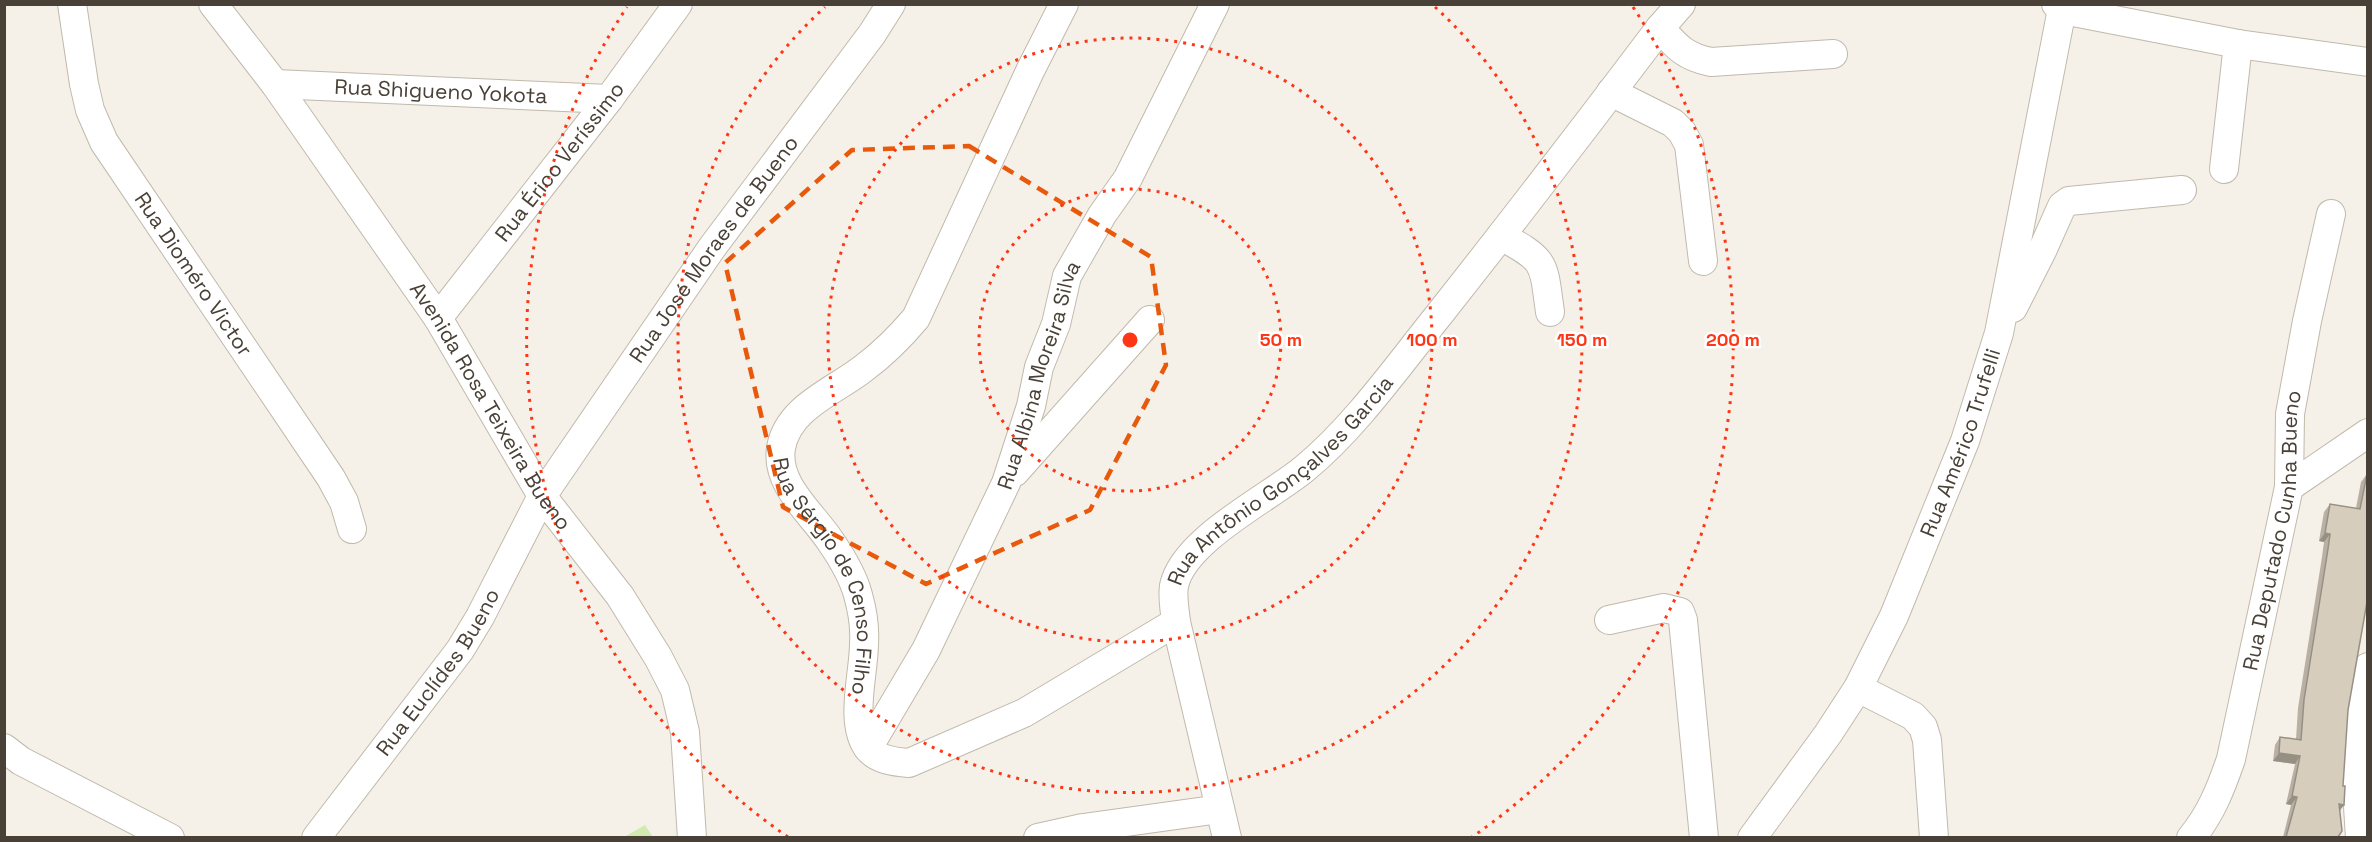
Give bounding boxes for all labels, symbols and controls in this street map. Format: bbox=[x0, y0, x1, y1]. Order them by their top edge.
street label: Rua Shigueno Yokota bbox=[334, 73, 548, 109]
street label: Rua Érico Veríssimo bbox=[489, 76, 630, 247]
street label: Rua José Moraes de Bueno bbox=[623, 130, 804, 368]
street label: Rua Dioméro Victor bbox=[129, 187, 259, 361]
street label: Rua Albina Moreira Silva bbox=[991, 255, 1086, 493]
street label: Avenida Rosa Teixeira Bueno bbox=[404, 277, 578, 535]
text: 50 m bbox=[1260, 328, 1302, 351]
text: 100 m bbox=[1406, 328, 1458, 351]
text: 150 m bbox=[1557, 328, 1607, 351]
text: 200 m bbox=[1706, 328, 1760, 351]
centre of rings bbox=[1120, 330, 1140, 350]
street label: Rua Américo Trufelli bbox=[1913, 345, 2006, 541]
street label: Rua Antônio Gonçalves Garcia bbox=[1161, 370, 1399, 589]
street label: Rua Deputado Cunha Bueno bbox=[2236, 388, 2307, 673]
street label: Rua Sérgio de Censo Filho bbox=[767, 455, 878, 696]
street label: Rua Euclídes Bueno bbox=[370, 584, 505, 761]

